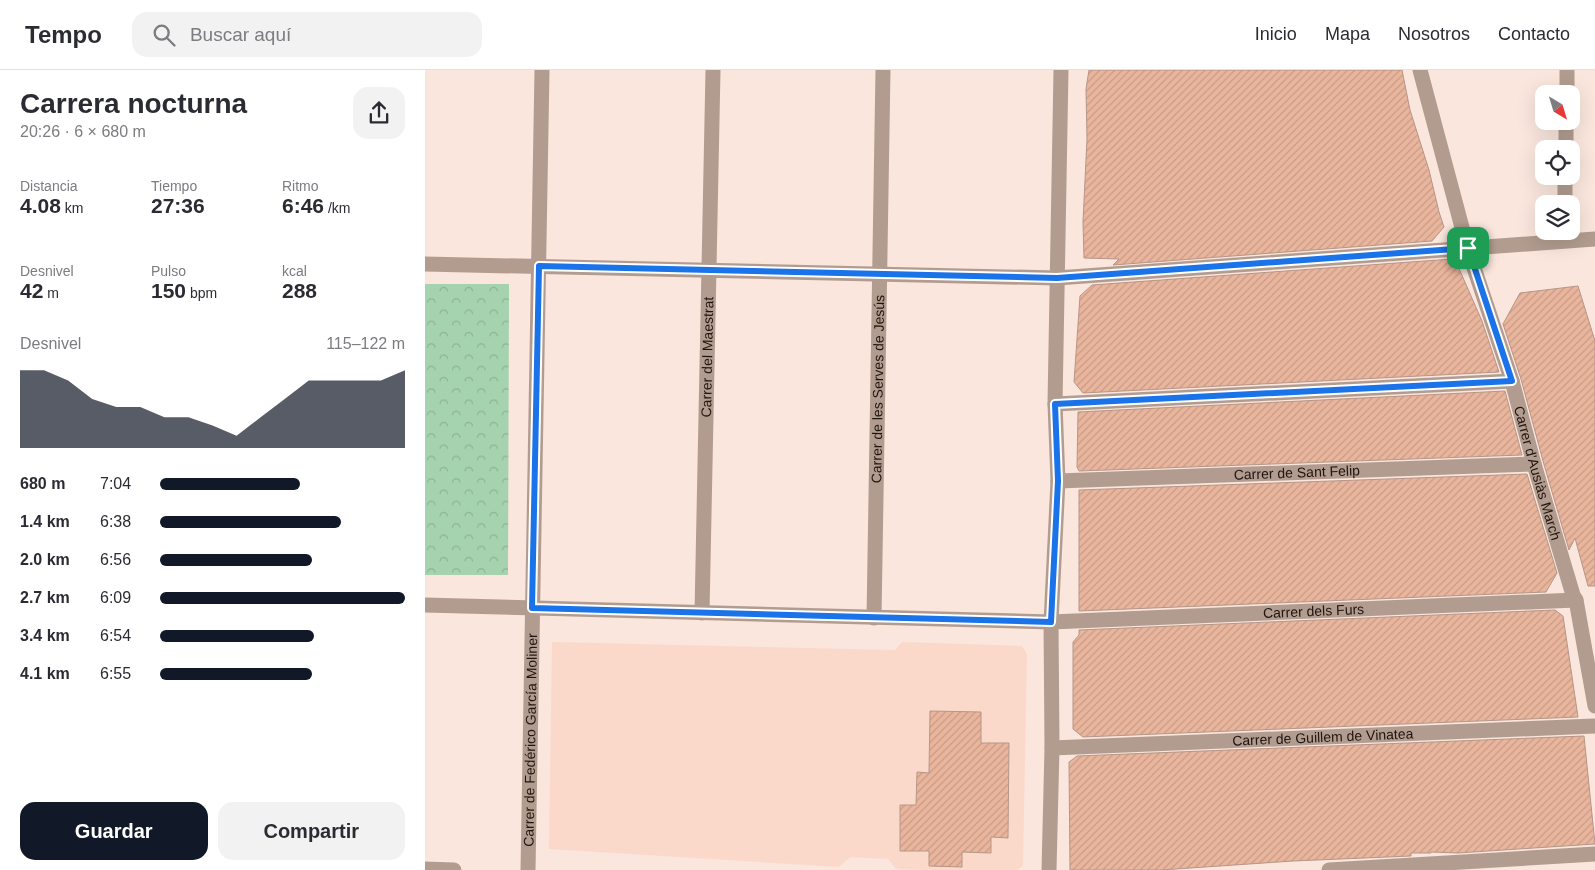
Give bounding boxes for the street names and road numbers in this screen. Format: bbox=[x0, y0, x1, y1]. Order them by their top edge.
street label: Carrer de les Serves de Jesús bbox=[868, 295, 887, 483]
street label: Carrer del Maestrat bbox=[698, 296, 716, 418]
street label: Carrer d'Ausiàs March bbox=[1511, 404, 1564, 542]
street label: Carrer de Sant Felip bbox=[1233, 462, 1360, 483]
street label: Carrer dels Furs bbox=[1263, 601, 1364, 621]
street label: Carrer de Fedérico García Moliner bbox=[520, 633, 540, 847]
street label: Carrer de Guillem de Vinatea bbox=[1232, 725, 1414, 749]

